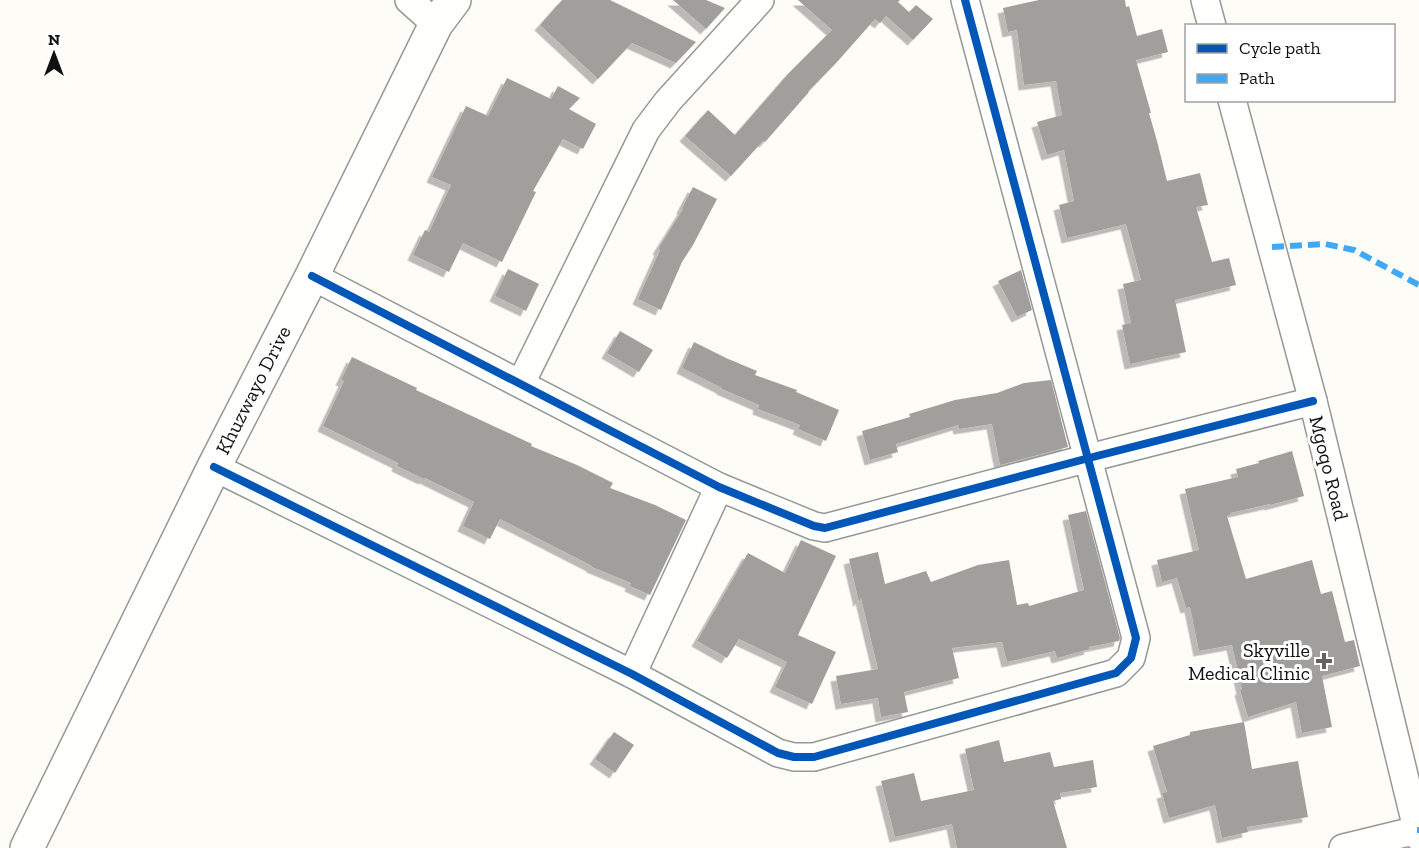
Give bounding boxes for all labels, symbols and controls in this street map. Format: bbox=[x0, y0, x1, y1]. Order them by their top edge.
north arrow bbox=[24, 24, 84, 84]
legend bbox=[1185, 24, 1395, 102]
text: N bbox=[48, 30, 60, 49]
text: Cycle path bbox=[1239, 37, 1321, 59]
text: Path bbox=[1239, 67, 1275, 89]
street label: Khuzwayo Drive bbox=[210, 322, 296, 458]
street label: Mgoqo Road bbox=[1304, 413, 1354, 523]
place label: Skyville Medical Clinic bbox=[1188, 638, 1310, 685]
marker: Skyville Medical Clinic bbox=[1315, 652, 1333, 670]

